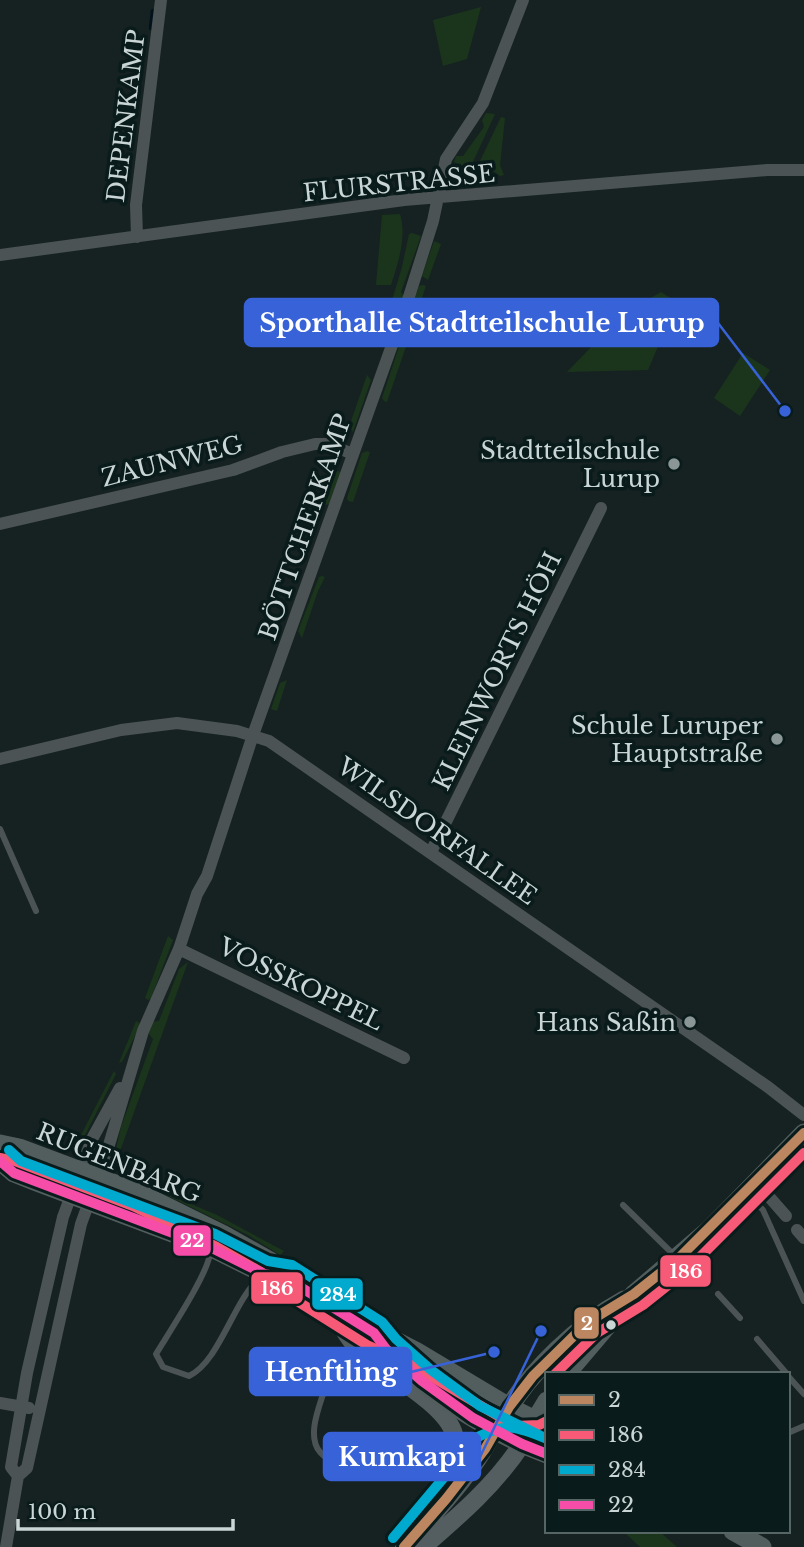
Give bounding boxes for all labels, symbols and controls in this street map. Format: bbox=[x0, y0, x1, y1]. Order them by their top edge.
street label: DEPENKAMP bbox=[101, 28, 151, 204]
street label: FLURSTRASSE bbox=[301, 158, 497, 208]
callout: Sporthalle Stadtteilschule Lurup bbox=[245, 299, 718, 346]
text: Sporthalle Stadtteilschule Lurup bbox=[259, 307, 705, 339]
street label: BÖTTCHERKAMP bbox=[253, 410, 357, 644]
street label: ZAUNWEG bbox=[98, 429, 246, 493]
place label: Stadtteilschule Lurup bbox=[480, 436, 660, 493]
marker: Stadtteilschule Lurup bbox=[666, 456, 682, 472]
street label: KLEINWORTS HÖH bbox=[427, 547, 567, 795]
place label: Schule Luruper Hauptstraße bbox=[571, 711, 764, 768]
marker: Schule Luruper Hauptstraße bbox=[769, 731, 785, 747]
street label: WILSDORFALLEE bbox=[331, 751, 542, 911]
street label: VOSSKOPPEL bbox=[213, 931, 388, 1036]
place label: Hans Saßin bbox=[536, 1008, 676, 1037]
marker: Hans Saßin bbox=[682, 1014, 698, 1030]
street label: RUGENBARG bbox=[32, 1117, 206, 1209]
line badge: 22 bbox=[172, 1224, 212, 1257]
text: 22 bbox=[180, 1229, 204, 1252]
line badge: 186 bbox=[659, 1254, 712, 1288]
text: 186 bbox=[669, 1260, 703, 1283]
line badge: 186 bbox=[250, 1271, 304, 1305]
text: 186 bbox=[260, 1277, 294, 1300]
line badge: 284 bbox=[311, 1277, 364, 1311]
text: 284 bbox=[319, 1283, 357, 1306]
line badge: 2 bbox=[573, 1306, 600, 1340]
text: 2 bbox=[581, 1312, 593, 1335]
unlabelled marker bbox=[604, 1318, 618, 1332]
callout: Henftling bbox=[250, 1348, 411, 1395]
text: Henftling bbox=[265, 1356, 399, 1388]
legend bbox=[545, 1372, 790, 1533]
text: 2 bbox=[608, 1387, 621, 1413]
text: 186 bbox=[608, 1422, 644, 1448]
callout: Kumkapi bbox=[324, 1433, 480, 1480]
text: Kumkapi bbox=[338, 1441, 466, 1473]
text: 284 bbox=[608, 1457, 646, 1483]
scale bar bbox=[18, 1488, 233, 1532]
text: 22 bbox=[608, 1492, 634, 1518]
text: 100 m bbox=[28, 1499, 96, 1525]

